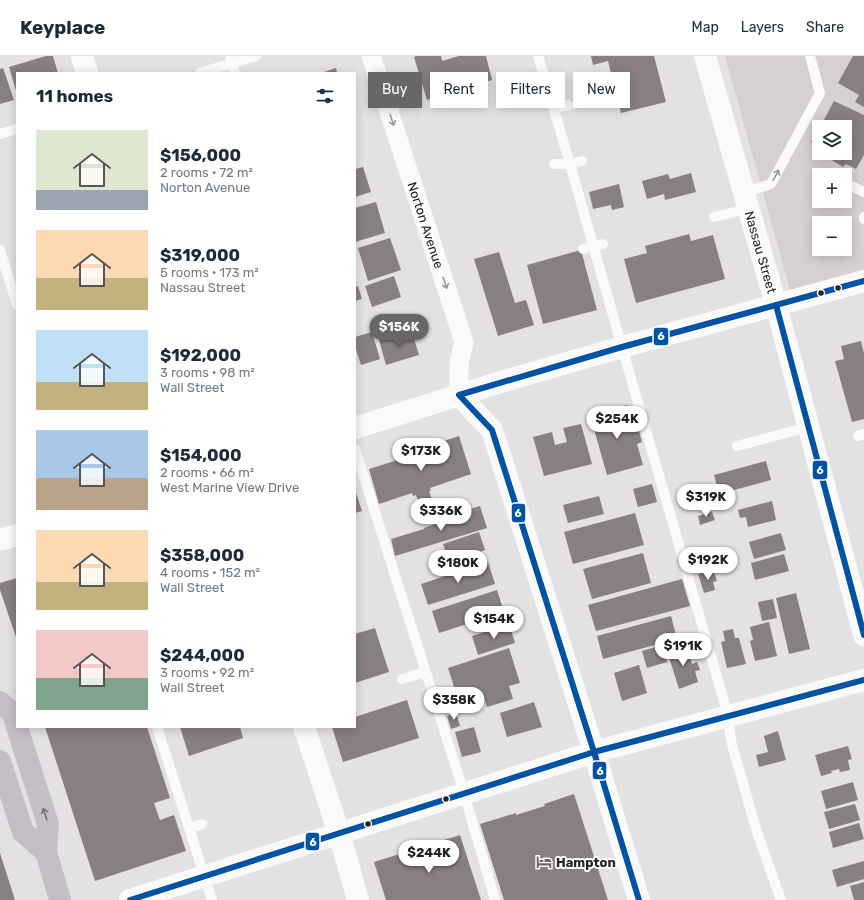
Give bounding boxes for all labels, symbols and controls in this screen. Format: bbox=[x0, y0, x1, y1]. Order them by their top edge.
text: Keyplace bbox=[20, 16, 105, 39]
text: Map bbox=[692, 19, 719, 36]
text: Layers bbox=[741, 19, 784, 36]
text: Share bbox=[806, 19, 844, 36]
chip: Buy bbox=[368, 72, 422, 108]
chip: Rent bbox=[430, 72, 488, 108]
chip: Filters bbox=[496, 72, 565, 108]
chip: New bbox=[573, 72, 630, 108]
icon: filters bbox=[314, 85, 336, 107]
text: 11 homes bbox=[36, 86, 113, 106]
one-way arrow bbox=[389, 113, 396, 126]
map controls bbox=[812, 120, 852, 256]
button: layers bbox=[812, 120, 852, 160]
text: $156,000 bbox=[160, 145, 241, 165]
icon: home bbox=[68, 146, 116, 194]
text: 2 rooms · 72 m² bbox=[160, 165, 253, 180]
button: + bbox=[812, 168, 852, 208]
one-way arrow bbox=[773, 170, 780, 182]
text: Norton Avenue bbox=[160, 180, 250, 195]
street label: Norton Avenue bbox=[404, 180, 447, 270]
street label: Nassau Street bbox=[742, 209, 779, 295]
button: − bbox=[812, 216, 852, 256]
text: $319,000 bbox=[160, 245, 240, 265]
icon: home bbox=[68, 246, 116, 294]
text: 5 rooms · 173 m² bbox=[160, 265, 259, 280]
one-way arrow bbox=[442, 277, 449, 290]
text: Nassau Street bbox=[160, 280, 245, 295]
unlabelled marker bbox=[833, 283, 843, 293]
unlabelled marker bbox=[816, 288, 826, 298]
pin: $156K bbox=[371, 314, 427, 348]
text: $156K bbox=[379, 319, 419, 334]
line badge: 6 bbox=[653, 327, 669, 346]
text: 6 bbox=[657, 330, 665, 343]
text: $192,000 bbox=[160, 345, 241, 365]
icon: home bbox=[68, 346, 116, 394]
text: 3 rooms · 98 m² bbox=[160, 365, 255, 380]
text: Wall Street bbox=[160, 380, 224, 395]
pin: $254K bbox=[589, 406, 645, 440]
text: $254K bbox=[595, 411, 639, 426]
pin: $173K bbox=[393, 438, 449, 472]
text: $173K bbox=[401, 443, 441, 458]
text: $154,000 bbox=[160, 445, 242, 465]
icon: home bbox=[68, 446, 116, 494]
line badge: 6 bbox=[812, 460, 828, 480]
text: 6 bbox=[816, 464, 824, 477]
text: 2 rooms · 66 m² bbox=[160, 465, 254, 480]
text: West Marine View Drive bbox=[160, 480, 299, 495]
pin: $319K bbox=[678, 484, 734, 518]
text: $319K bbox=[686, 489, 726, 504]
pin: $336K bbox=[413, 498, 469, 532]
text: $336K bbox=[420, 503, 462, 518]
line badge: 6 bbox=[511, 503, 526, 523]
text: 6 bbox=[514, 507, 522, 520]
text: $358,000 bbox=[160, 545, 244, 565]
icon: home bbox=[68, 546, 116, 594]
pin: $192K bbox=[680, 547, 736, 581]
pin: $180K bbox=[430, 550, 486, 584]
text: $192K bbox=[688, 552, 728, 567]
text: $180K bbox=[437, 555, 479, 570]
text: 4 rooms · 152 m² bbox=[160, 565, 260, 580]
text: Wall Street bbox=[160, 580, 224, 595]
pin: $154K bbox=[466, 606, 522, 640]
text: $154K bbox=[473, 611, 515, 626]
pin: $191K bbox=[655, 633, 711, 667]
text: $191K bbox=[664, 638, 702, 653]
text: $244,000 bbox=[160, 645, 245, 665]
icon: home bbox=[68, 646, 116, 694]
text: 3 rooms · 92 m² bbox=[160, 665, 254, 680]
text: Wall Street bbox=[160, 680, 224, 695]
pin: $358K bbox=[426, 687, 482, 721]
text: $358K bbox=[432, 692, 476, 707]
line badge: 6 bbox=[592, 761, 607, 780]
text: 6 bbox=[596, 765, 604, 778]
unlabelled marker bbox=[441, 794, 451, 804]
one-way arrow bbox=[41, 808, 48, 821]
unlabelled marker bbox=[363, 819, 373, 829]
line badge: 6 bbox=[305, 832, 320, 851]
text: 6 bbox=[309, 836, 317, 849]
pin: $244K bbox=[401, 840, 457, 874]
text: $244K bbox=[407, 845, 451, 860]
hotel icon: Hampton bbox=[535, 853, 553, 871]
place label: Hampton bbox=[556, 855, 616, 870]

